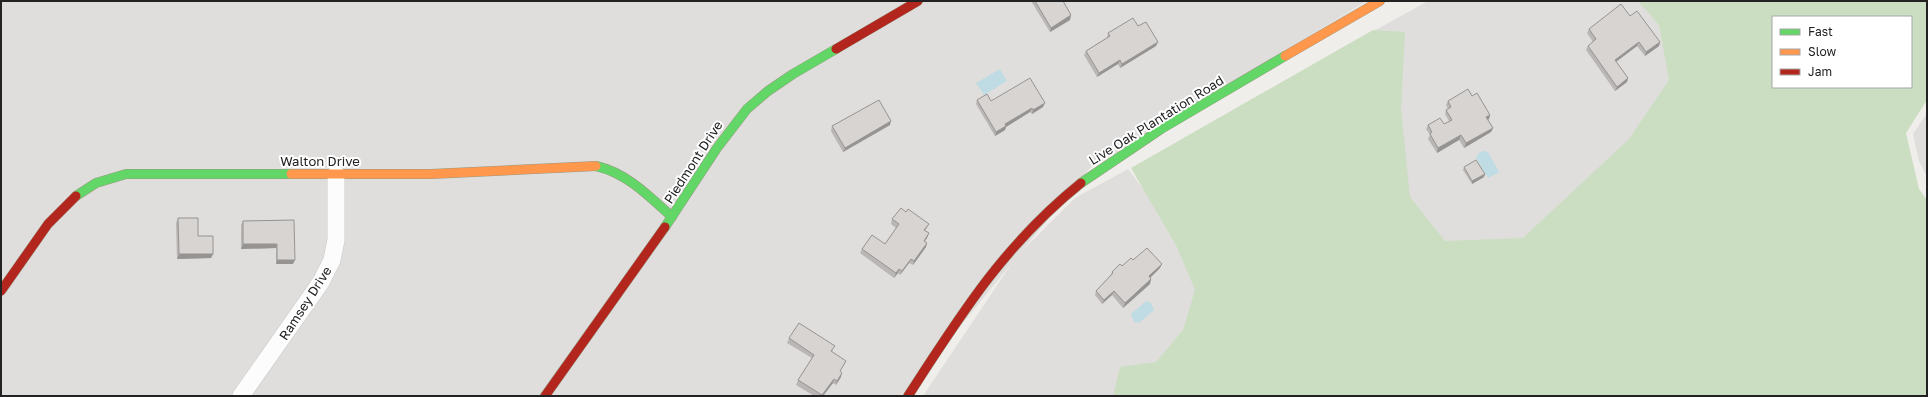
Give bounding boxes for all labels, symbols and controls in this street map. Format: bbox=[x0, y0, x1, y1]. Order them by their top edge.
legend bbox=[1772, 16, 1912, 88]
text: Fast bbox=[1808, 24, 1833, 39]
text: Slow bbox=[1808, 44, 1836, 59]
text: Jam bbox=[1808, 64, 1832, 79]
street label: Live Oak Plantation Road bbox=[1086, 72, 1226, 168]
street label: Piedmont Drive bbox=[660, 118, 726, 206]
street label: Walton Drive bbox=[280, 153, 360, 169]
street label: Ramsey Drive bbox=[275, 263, 335, 343]

